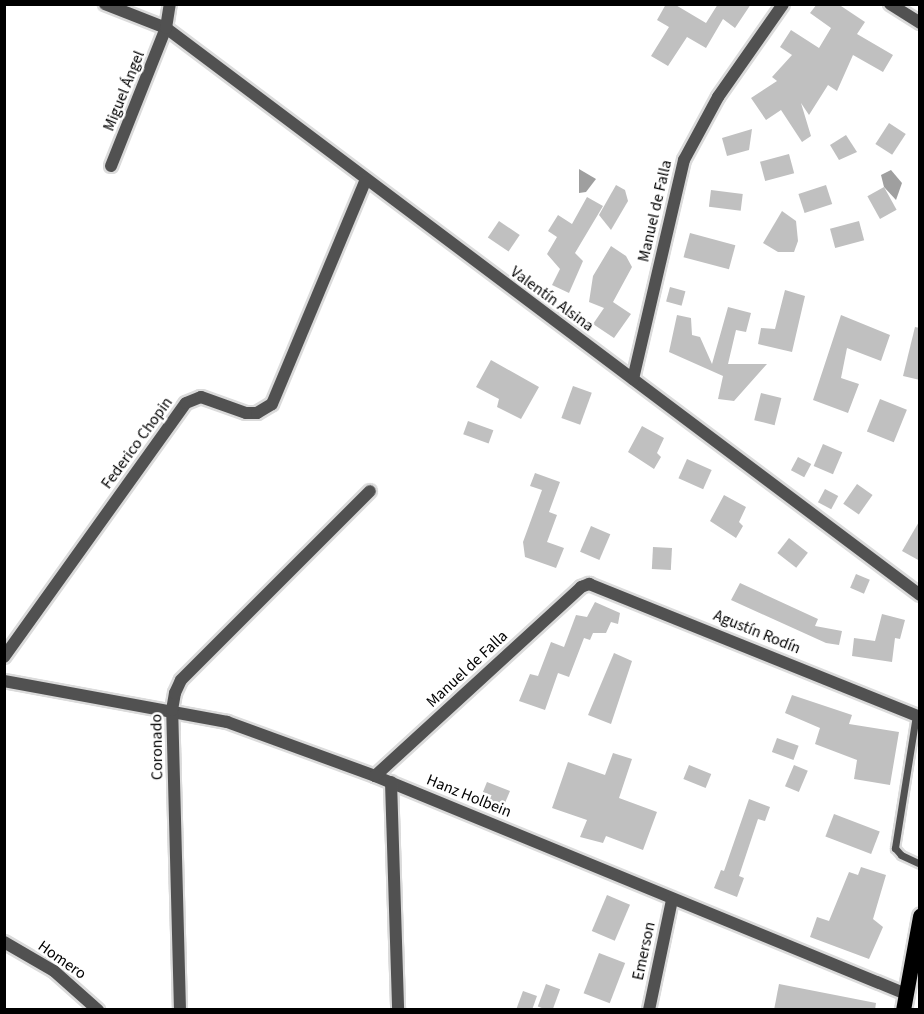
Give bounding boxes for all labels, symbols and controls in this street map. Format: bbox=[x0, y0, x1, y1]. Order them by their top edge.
street label: Miguel Ángel bbox=[99, 48, 149, 134]
street label: Manuel de Falla bbox=[634, 158, 676, 264]
street label: Valentín Alsina bbox=[507, 262, 597, 336]
street label: Federico Chopin bbox=[97, 393, 177, 493]
street label: Agustín Rodín bbox=[711, 606, 803, 658]
street label: Manuel de Falla bbox=[422, 627, 512, 711]
street label: Coronado bbox=[147, 714, 167, 780]
street label: Hanz Holbein bbox=[424, 770, 514, 822]
street label: Emerson bbox=[628, 920, 660, 982]
street label: Homero bbox=[34, 937, 90, 983]

